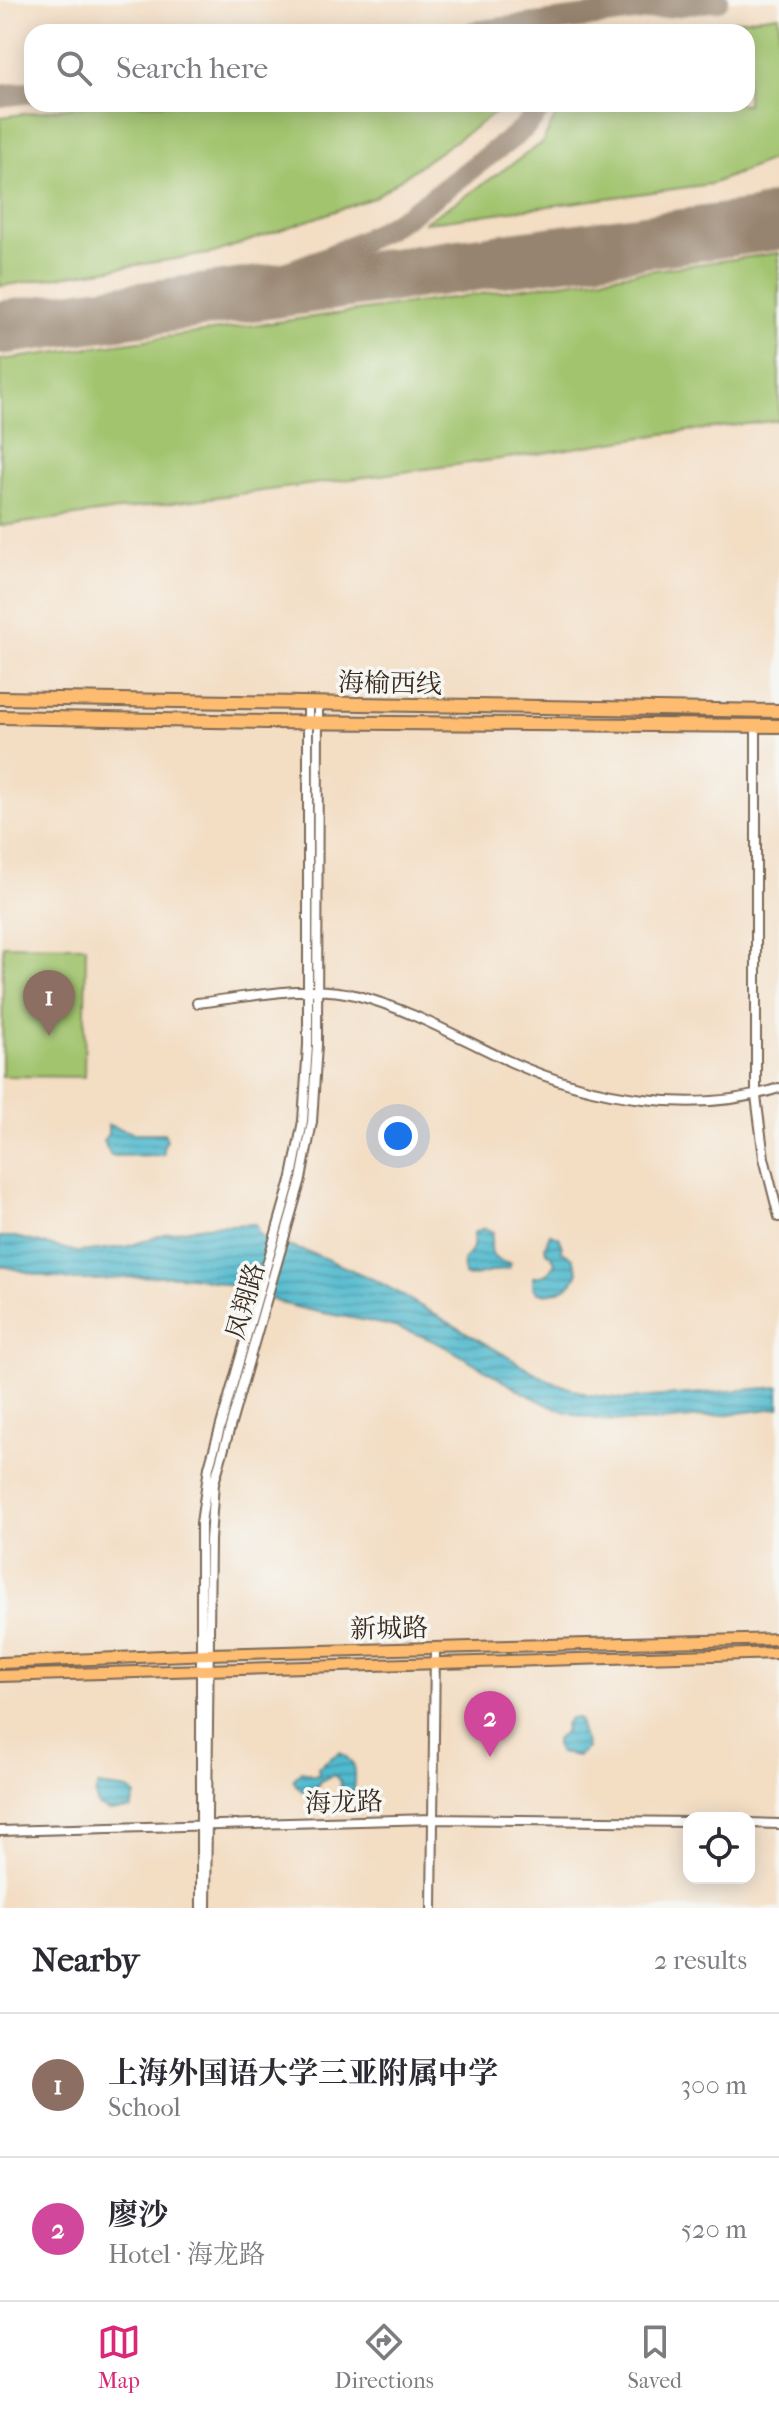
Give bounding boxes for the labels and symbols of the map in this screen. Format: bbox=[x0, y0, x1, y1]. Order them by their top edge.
street label: 海榆西线 bbox=[338, 667, 442, 700]
pin: 1 bbox=[23, 970, 75, 1036]
your location bbox=[378, 1116, 418, 1156]
street label: 凤翔路 bbox=[220, 1259, 271, 1343]
street label: 新城路 bbox=[350, 1612, 428, 1645]
pin: 2 bbox=[464, 1691, 516, 1757]
street label: 海龙路 bbox=[304, 1786, 384, 1819]

